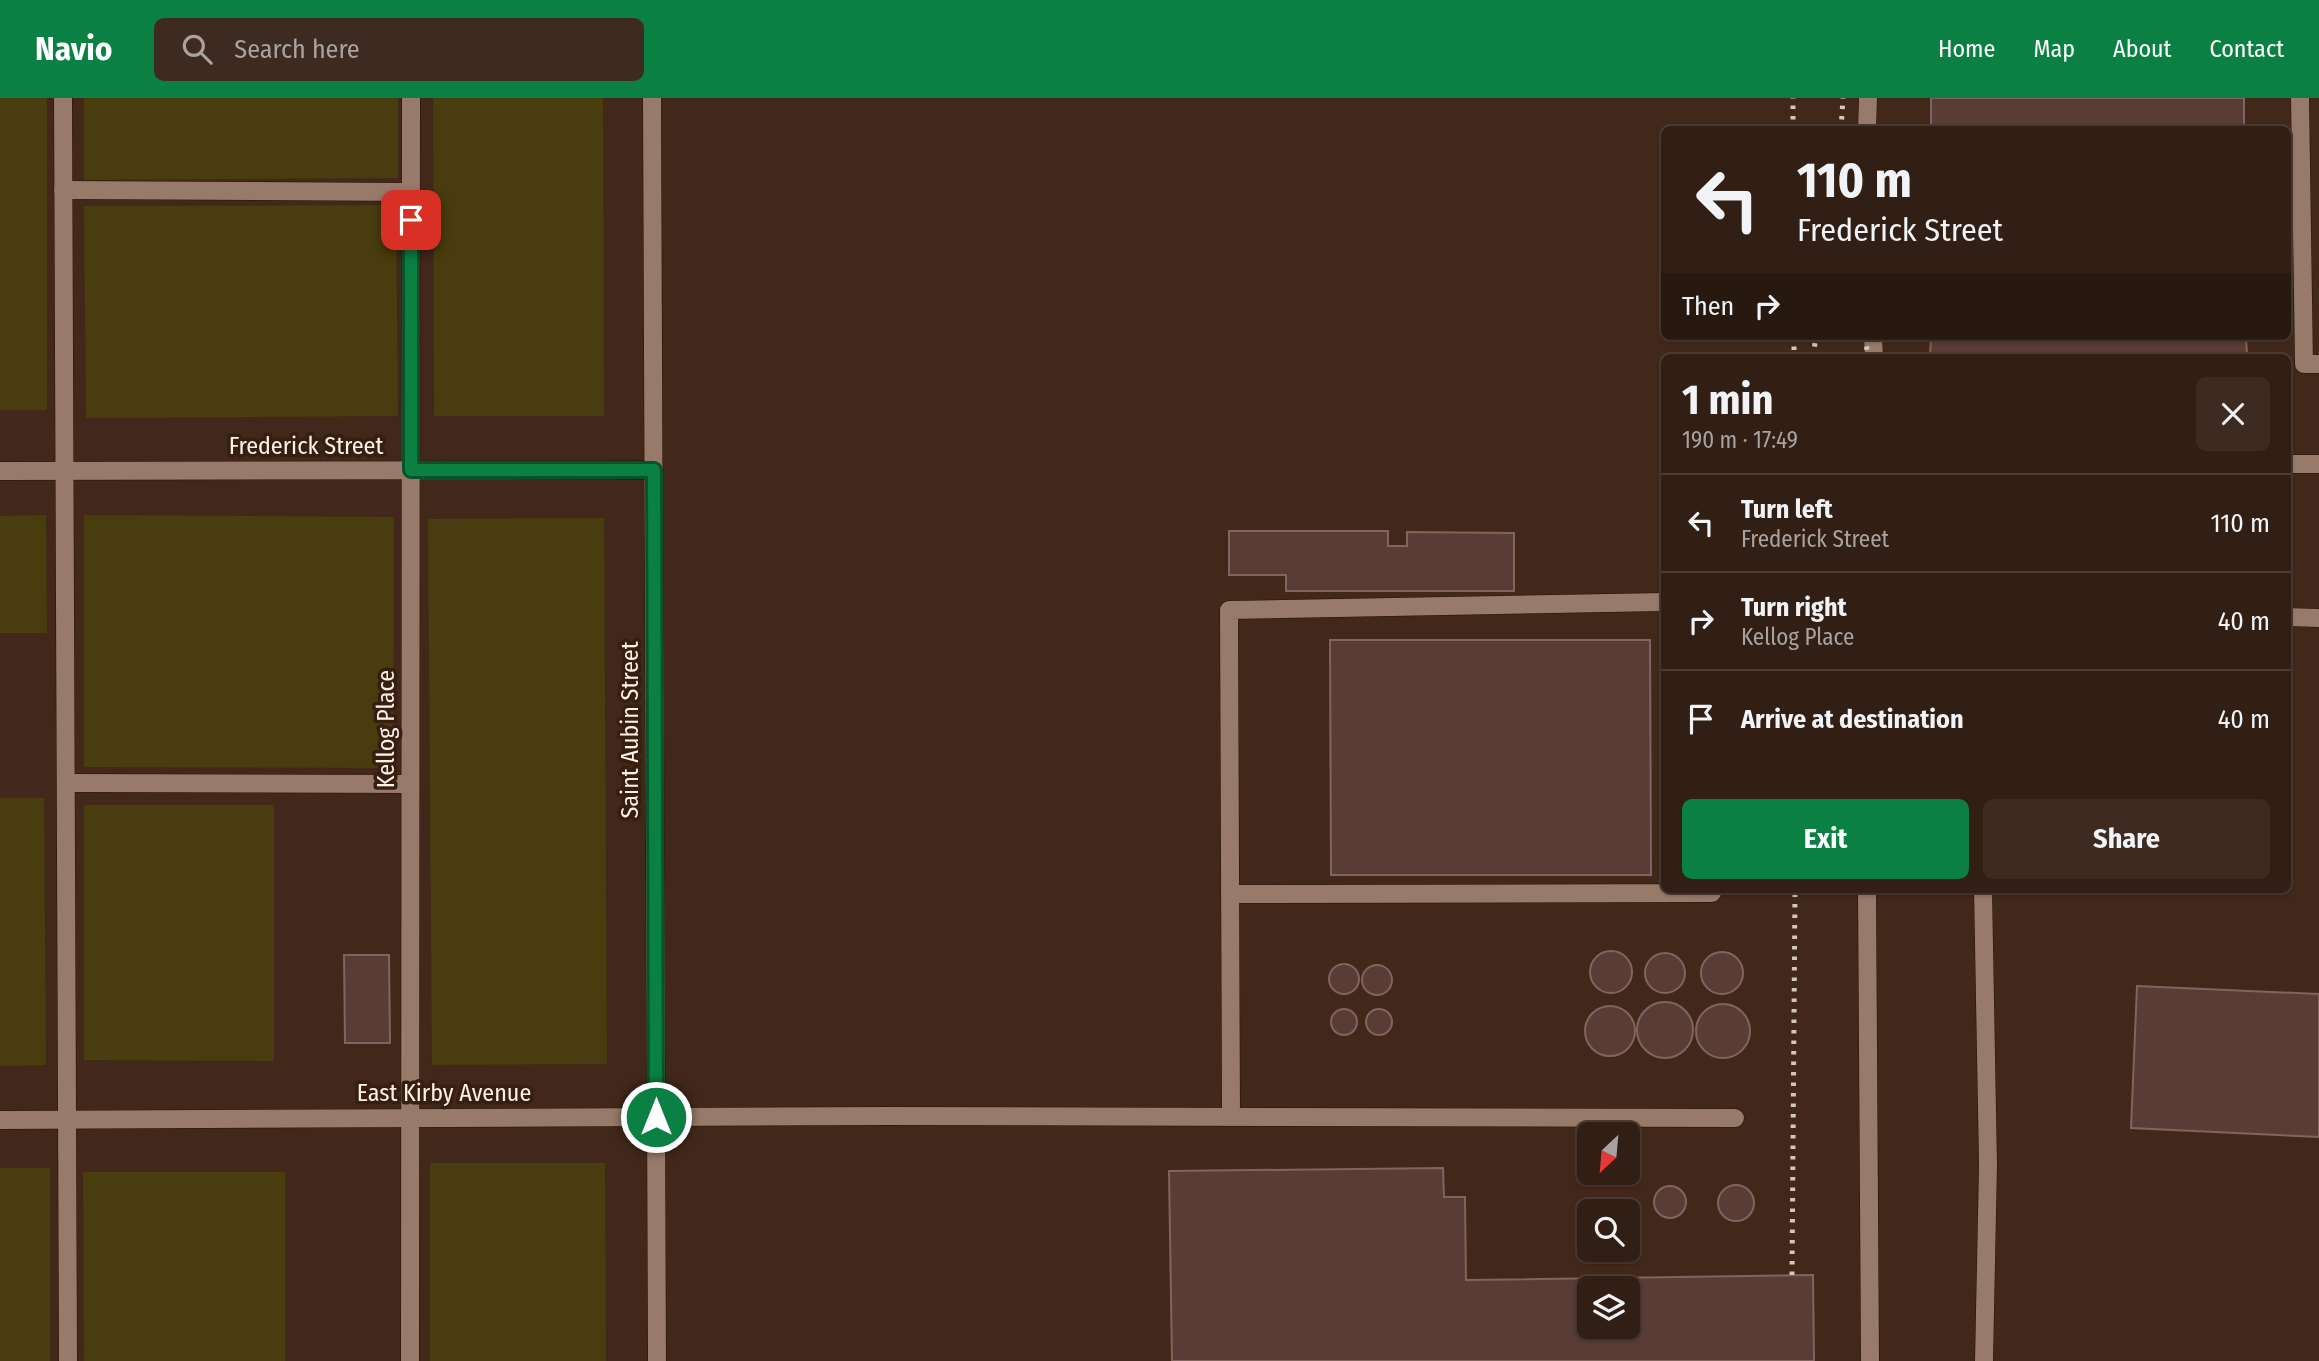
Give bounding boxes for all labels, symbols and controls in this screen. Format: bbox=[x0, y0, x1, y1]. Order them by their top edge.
search box bbox=[154, 18, 644, 81]
text: Navio bbox=[35, 29, 112, 69]
icon: search bbox=[178, 30, 216, 68]
text: Search here bbox=[234, 34, 360, 65]
text: Home bbox=[1938, 35, 1995, 63]
text: Map bbox=[2033, 35, 2075, 63]
text: About bbox=[2113, 35, 2171, 63]
text: Contact bbox=[2209, 35, 2284, 63]
text: 110 m bbox=[1797, 151, 1912, 210]
icon: left bbox=[1682, 154, 1773, 245]
pin bbox=[381, 190, 441, 250]
icon: arrive bbox=[392, 201, 430, 239]
text: Frederick Street bbox=[1797, 211, 2003, 249]
icon: right bbox=[1748, 287, 1786, 325]
text: Then bbox=[1682, 291, 1734, 322]
text: 1 min bbox=[1682, 375, 1773, 425]
button: close bbox=[2196, 377, 2270, 451]
text: 190 m · 17:49 bbox=[1682, 426, 1798, 454]
street label: Frederick Street bbox=[229, 432, 383, 460]
text: Turn left bbox=[1741, 494, 1833, 525]
icon: left bbox=[1682, 504, 1720, 542]
text: 110 m bbox=[2210, 508, 2270, 539]
text: Frederick Street bbox=[1741, 525, 1889, 553]
text: Turn right bbox=[1741, 592, 1847, 623]
icon: right bbox=[1682, 602, 1720, 640]
text: 40 m bbox=[2218, 606, 2270, 637]
text: Kellog Place bbox=[1741, 623, 1854, 651]
street label: Saint Aubin Street bbox=[616, 641, 644, 819]
street label: Kellog Place bbox=[372, 670, 400, 788]
icon: arrive bbox=[1682, 700, 1720, 738]
text: Arrive at destination bbox=[1741, 704, 1964, 735]
text: 40 m bbox=[2218, 704, 2270, 735]
button: Exit bbox=[1682, 799, 1969, 879]
button: Share bbox=[1983, 799, 2270, 879]
street label: East Kirby Avenue bbox=[357, 1079, 531, 1107]
position arrow bbox=[619, 1080, 693, 1154]
north arrow bbox=[1577, 1122, 1640, 1185]
map controls bbox=[1577, 1122, 1640, 1339]
button: search bbox=[1577, 1199, 1640, 1262]
button: layers bbox=[1577, 1276, 1640, 1339]

